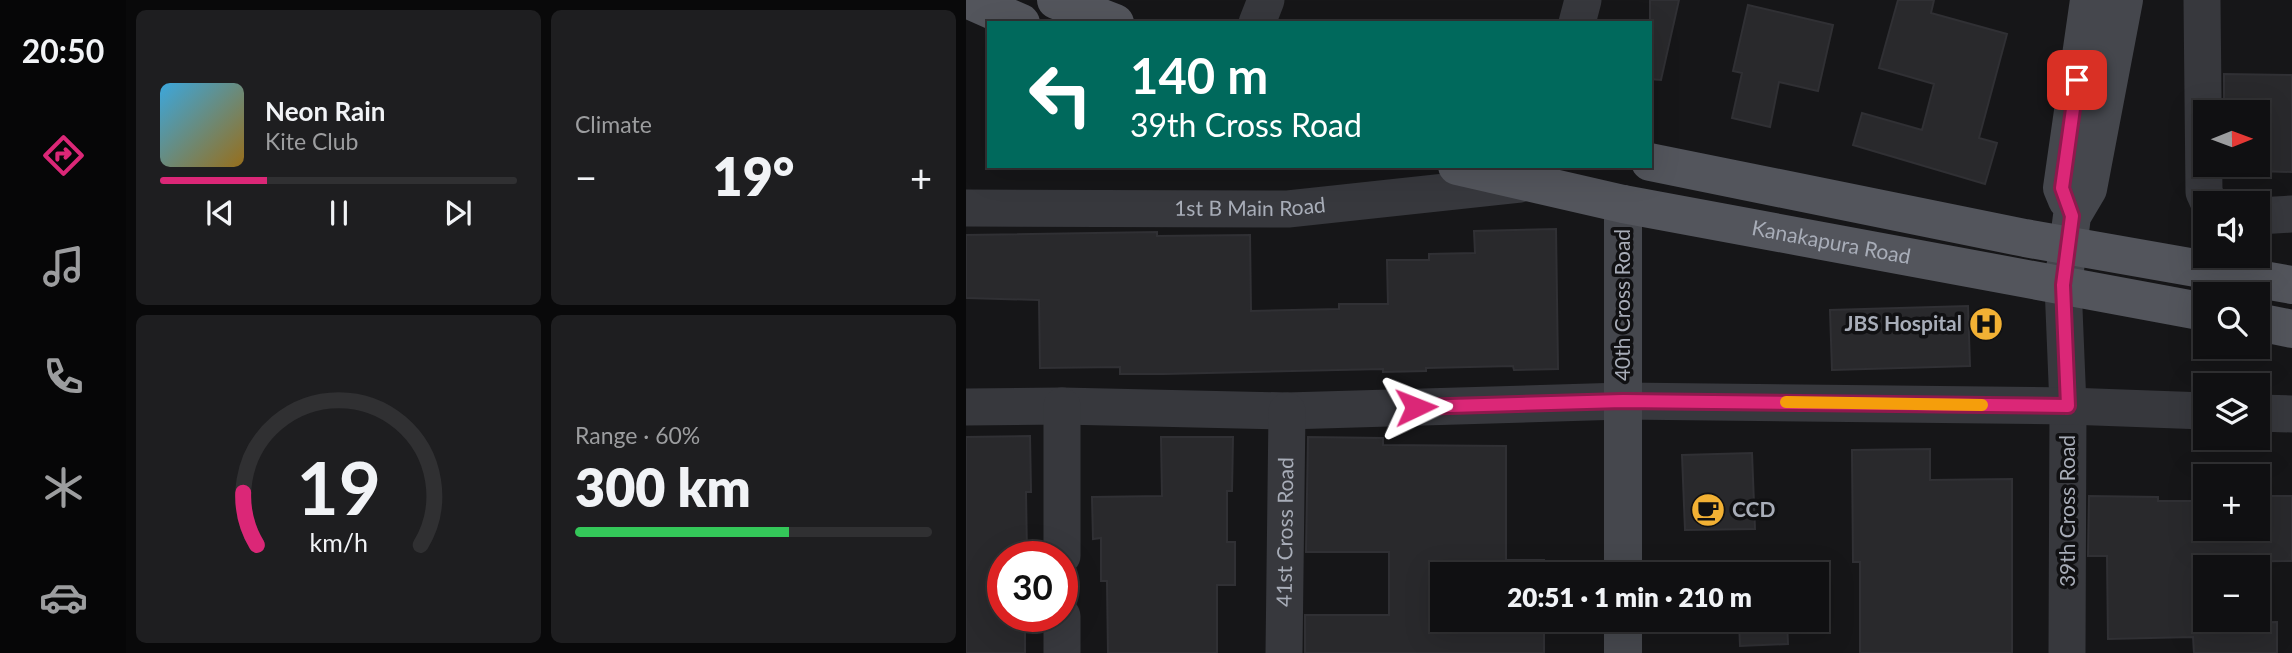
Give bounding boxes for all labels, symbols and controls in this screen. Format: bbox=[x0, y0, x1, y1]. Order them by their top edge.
text: 20:50 bbox=[22, 31, 104, 70]
text: 140 m bbox=[1130, 46, 1268, 104]
icon: left bbox=[1015, 49, 1106, 140]
pin bbox=[2047, 50, 2107, 110]
icon: arrive bbox=[2058, 61, 2096, 99]
text: Neon Rain bbox=[265, 95, 385, 127]
north arrow bbox=[2193, 100, 2270, 177]
map controls bbox=[2193, 100, 2270, 632]
text: 39th Cross Road bbox=[1130, 105, 1362, 144]
text: Climate bbox=[575, 110, 652, 138]
text: Kite Club bbox=[265, 127, 358, 155]
icon: directions bbox=[39, 131, 88, 180]
text: 19° bbox=[713, 145, 794, 207]
text: − bbox=[575, 154, 597, 200]
text: + bbox=[910, 154, 932, 200]
street label: 1st B Main Road bbox=[1174, 191, 1327, 220]
button: sound bbox=[2193, 191, 2270, 268]
icon: previous bbox=[201, 194, 239, 232]
icon: pause bbox=[320, 194, 358, 232]
icon: next bbox=[439, 194, 477, 232]
street label: Kanakapura Road bbox=[1750, 214, 1913, 268]
street label: 40th Cross Road bbox=[1609, 229, 1634, 381]
icon: music bbox=[39, 242, 88, 291]
button: search bbox=[2193, 282, 2270, 359]
hospital icon: JBS Hospital bbox=[1967, 305, 2005, 343]
place label: JBS Hospital bbox=[1844, 310, 1962, 335]
icon: phone bbox=[39, 352, 88, 401]
position arrow bbox=[1379, 370, 1453, 444]
button: layers bbox=[2193, 373, 2270, 450]
text: Range · 60% bbox=[575, 421, 700, 449]
street label: 39th Cross Road bbox=[2054, 435, 2079, 587]
text: 19 bbox=[296, 443, 381, 531]
text: 300 km bbox=[575, 456, 751, 518]
street label: 41st Cross Road bbox=[1271, 457, 1297, 607]
icon: climate bbox=[39, 463, 88, 512]
button: + bbox=[2193, 464, 2270, 541]
cafe icon: CCD bbox=[1689, 491, 1727, 529]
place label: CCD bbox=[1732, 496, 1775, 521]
text: km/h bbox=[309, 527, 368, 557]
speed limit sign: 30 bbox=[987, 541, 1078, 632]
button: − bbox=[2193, 555, 2270, 632]
icon: car bbox=[39, 573, 88, 622]
text: 20:51 · 1 min · 210 m bbox=[1507, 581, 1752, 613]

